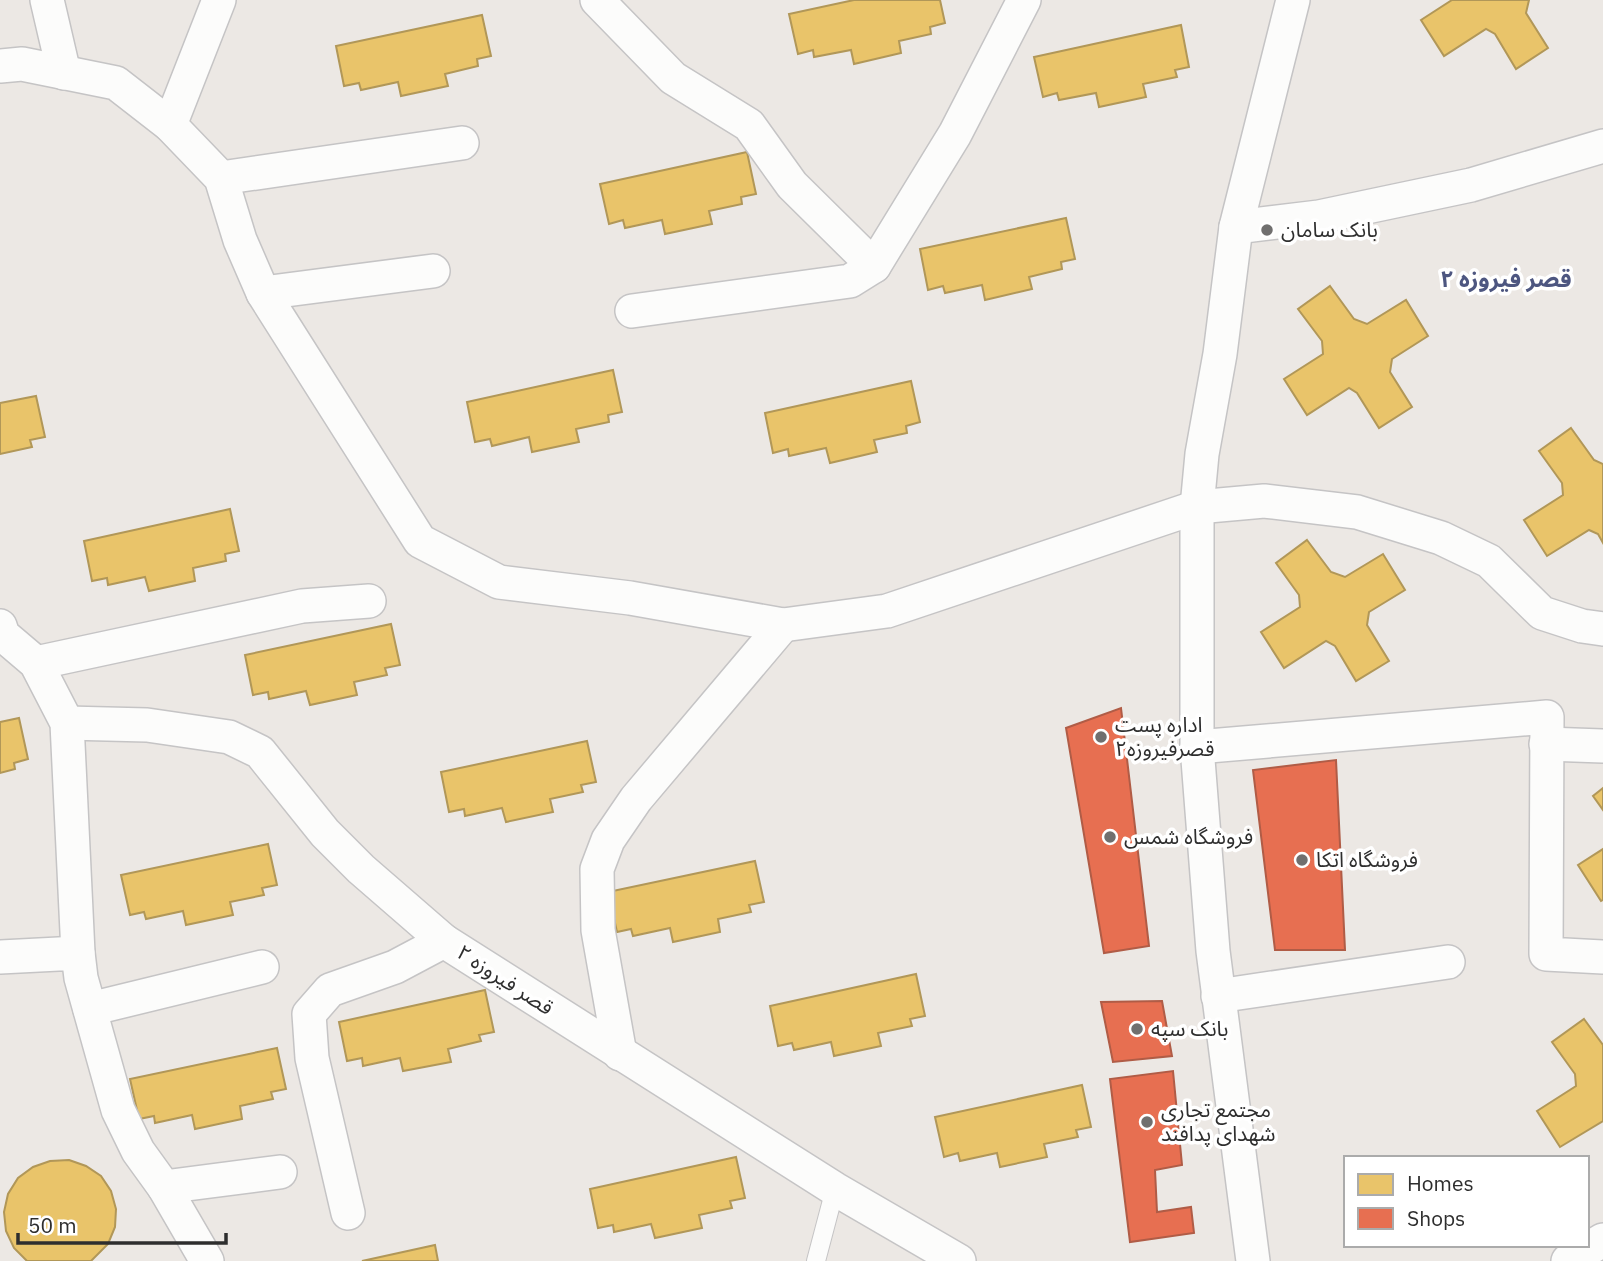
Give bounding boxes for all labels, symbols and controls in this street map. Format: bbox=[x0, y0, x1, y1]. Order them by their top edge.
place label: بانک سامان bbox=[1281, 215, 1378, 243]
marker: بانک سامان bbox=[1259, 222, 1275, 238]
district label: قصر فیروزه ۲ bbox=[1440, 263, 1572, 293]
place label: اداره پست قصرفیروزه۲ bbox=[1115, 710, 1214, 762]
marker: اداره پست قصرفیروزه۲ bbox=[1093, 729, 1109, 745]
place label: فروشگاه شمس bbox=[1124, 822, 1253, 850]
marker: فروشگاه شمس bbox=[1102, 829, 1118, 845]
place label: فروشگاه اتکا bbox=[1316, 845, 1418, 873]
marker: فروشگاه اتکا bbox=[1294, 852, 1310, 868]
street label: قصر فیروزه ۲ bbox=[452, 938, 559, 1021]
place label: بانک سپه bbox=[1151, 1014, 1228, 1042]
marker: بانک سپه bbox=[1129, 1021, 1145, 1037]
place label: مجتمع تجاری شهدای پدافند bbox=[1161, 1095, 1275, 1147]
marker: مجتمع تجاری شهدای پدافند bbox=[1139, 1114, 1155, 1130]
legend bbox=[1344, 1156, 1589, 1247]
text: Homes bbox=[1407, 1169, 1474, 1197]
scale bar bbox=[18, 1202, 226, 1246]
text: Shops bbox=[1407, 1204, 1465, 1232]
text: 50 m bbox=[28, 1211, 77, 1239]

